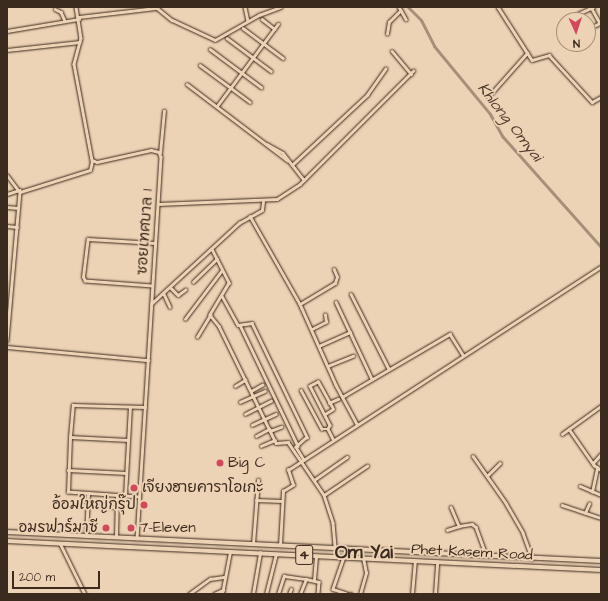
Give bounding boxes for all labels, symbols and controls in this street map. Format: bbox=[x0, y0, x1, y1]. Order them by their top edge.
north arrow bbox=[556, 12, 596, 52]
text: N bbox=[573, 36, 580, 51]
water label: Khlong Omyai bbox=[473, 79, 547, 165]
street label: ซอยเทศบาล 1 bbox=[133, 188, 157, 276]
place label: Big C bbox=[228, 454, 265, 472]
marker: Big C bbox=[215, 458, 225, 468]
place label: เจียงฮายคาราโอเกะ bbox=[142, 479, 264, 497]
marker: เจียงฮายคาราโอเกะ bbox=[129, 483, 139, 493]
place label: อ้อมใหญ่กรุ๊ป bbox=[52, 496, 136, 514]
marker: อ้อมใหญ่กรุ๊ป bbox=[139, 500, 149, 510]
place label: อมรฟาร์มาซี bbox=[19, 519, 98, 537]
place label: 7-Eleven bbox=[139, 519, 196, 537]
marker: อมรฟาร์มาซี bbox=[101, 523, 111, 533]
marker: 7-Eleven bbox=[126, 523, 136, 533]
street label: Phet Kasem Road bbox=[411, 540, 533, 564]
district label: Om Yai bbox=[335, 542, 393, 564]
road number: 4 bbox=[295, 543, 313, 567]
scale bar bbox=[14, 563, 102, 589]
text: 200 m bbox=[19, 569, 55, 586]

